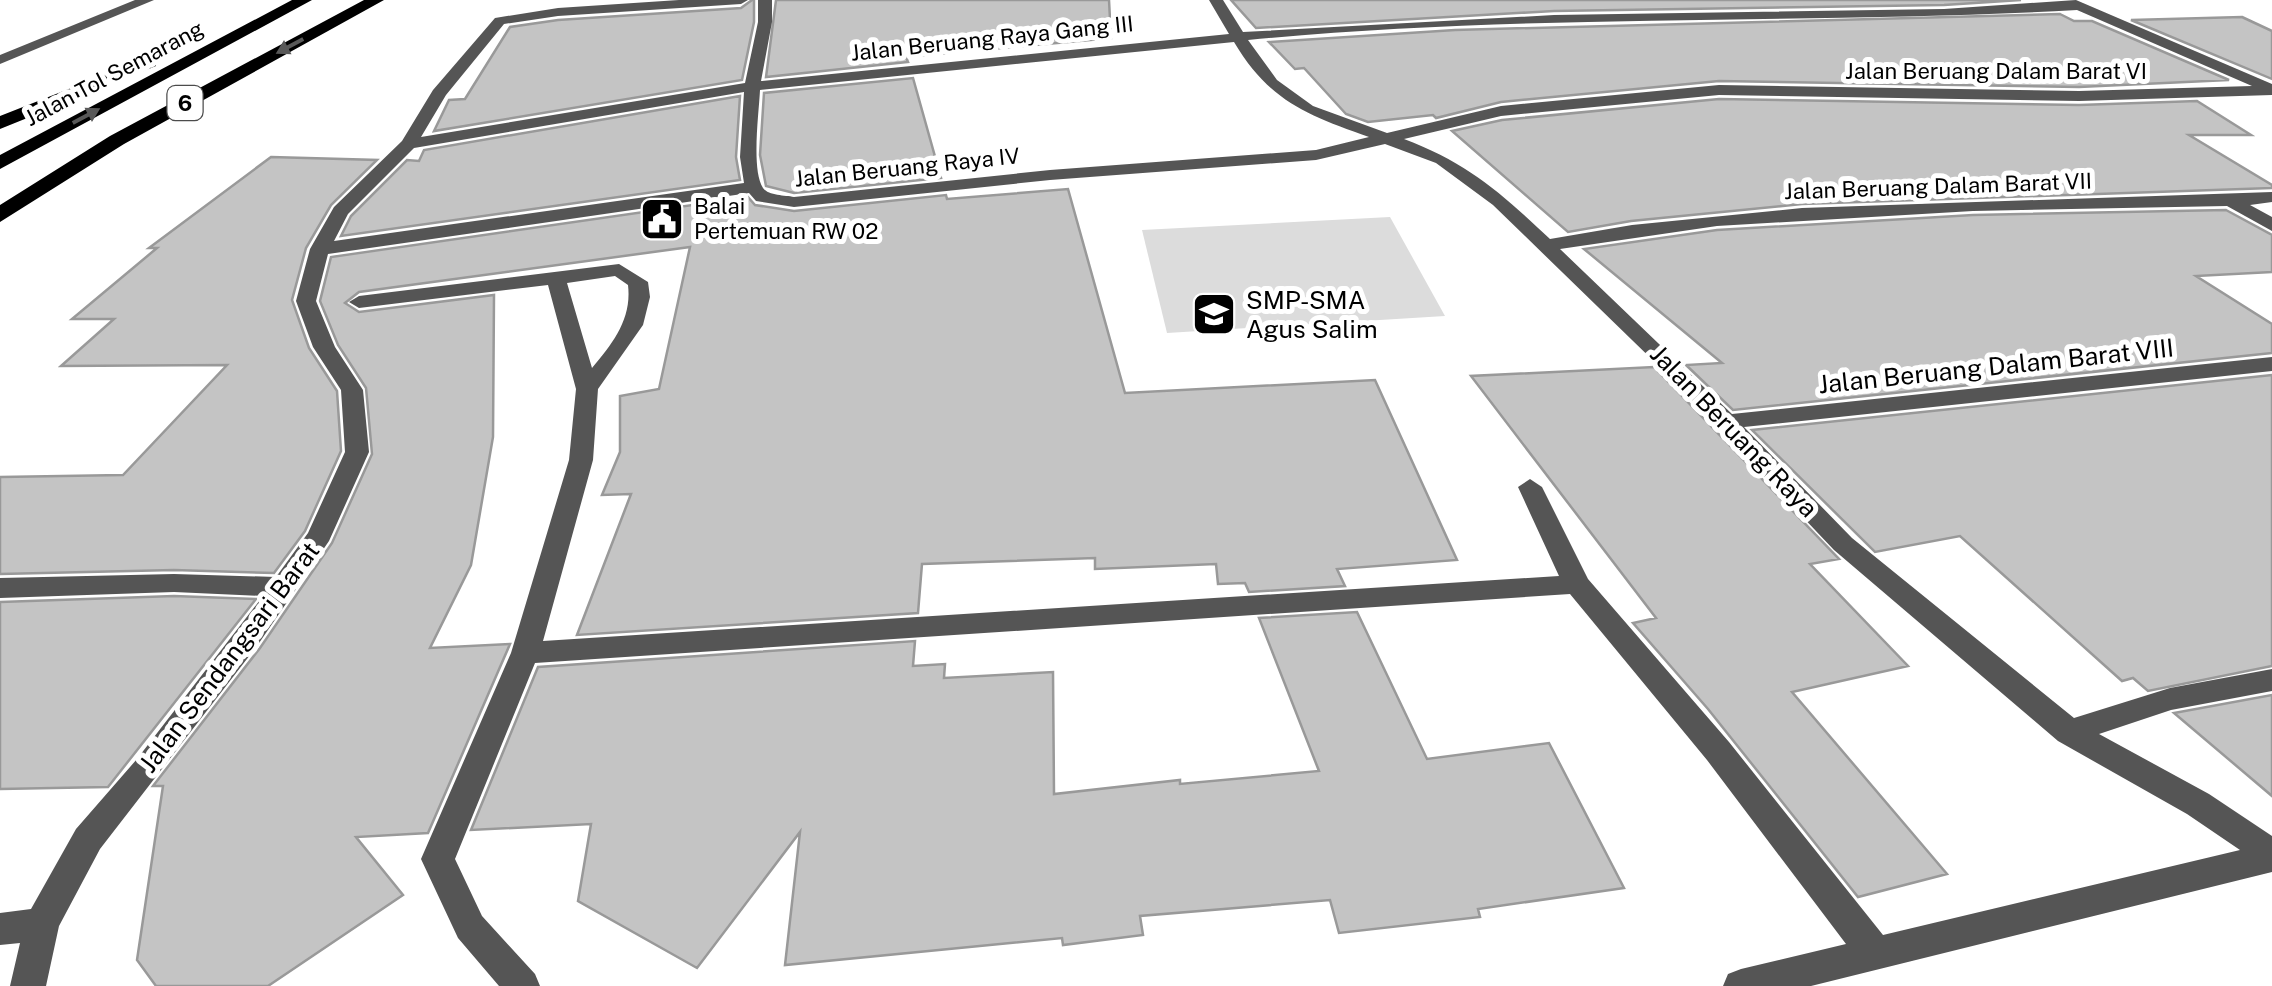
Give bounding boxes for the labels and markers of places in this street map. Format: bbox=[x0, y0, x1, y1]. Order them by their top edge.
place label: Balai Pertemuan RW 02 bbox=[694, 193, 878, 244]
public building icon: Balai Pertemuan RW 02 bbox=[639, 196, 685, 242]
place label: SMP-SMA Agus Salim bbox=[1246, 285, 1378, 344]
school or university icon: SMP-SMA Agus Salim bbox=[1191, 291, 1237, 337]

